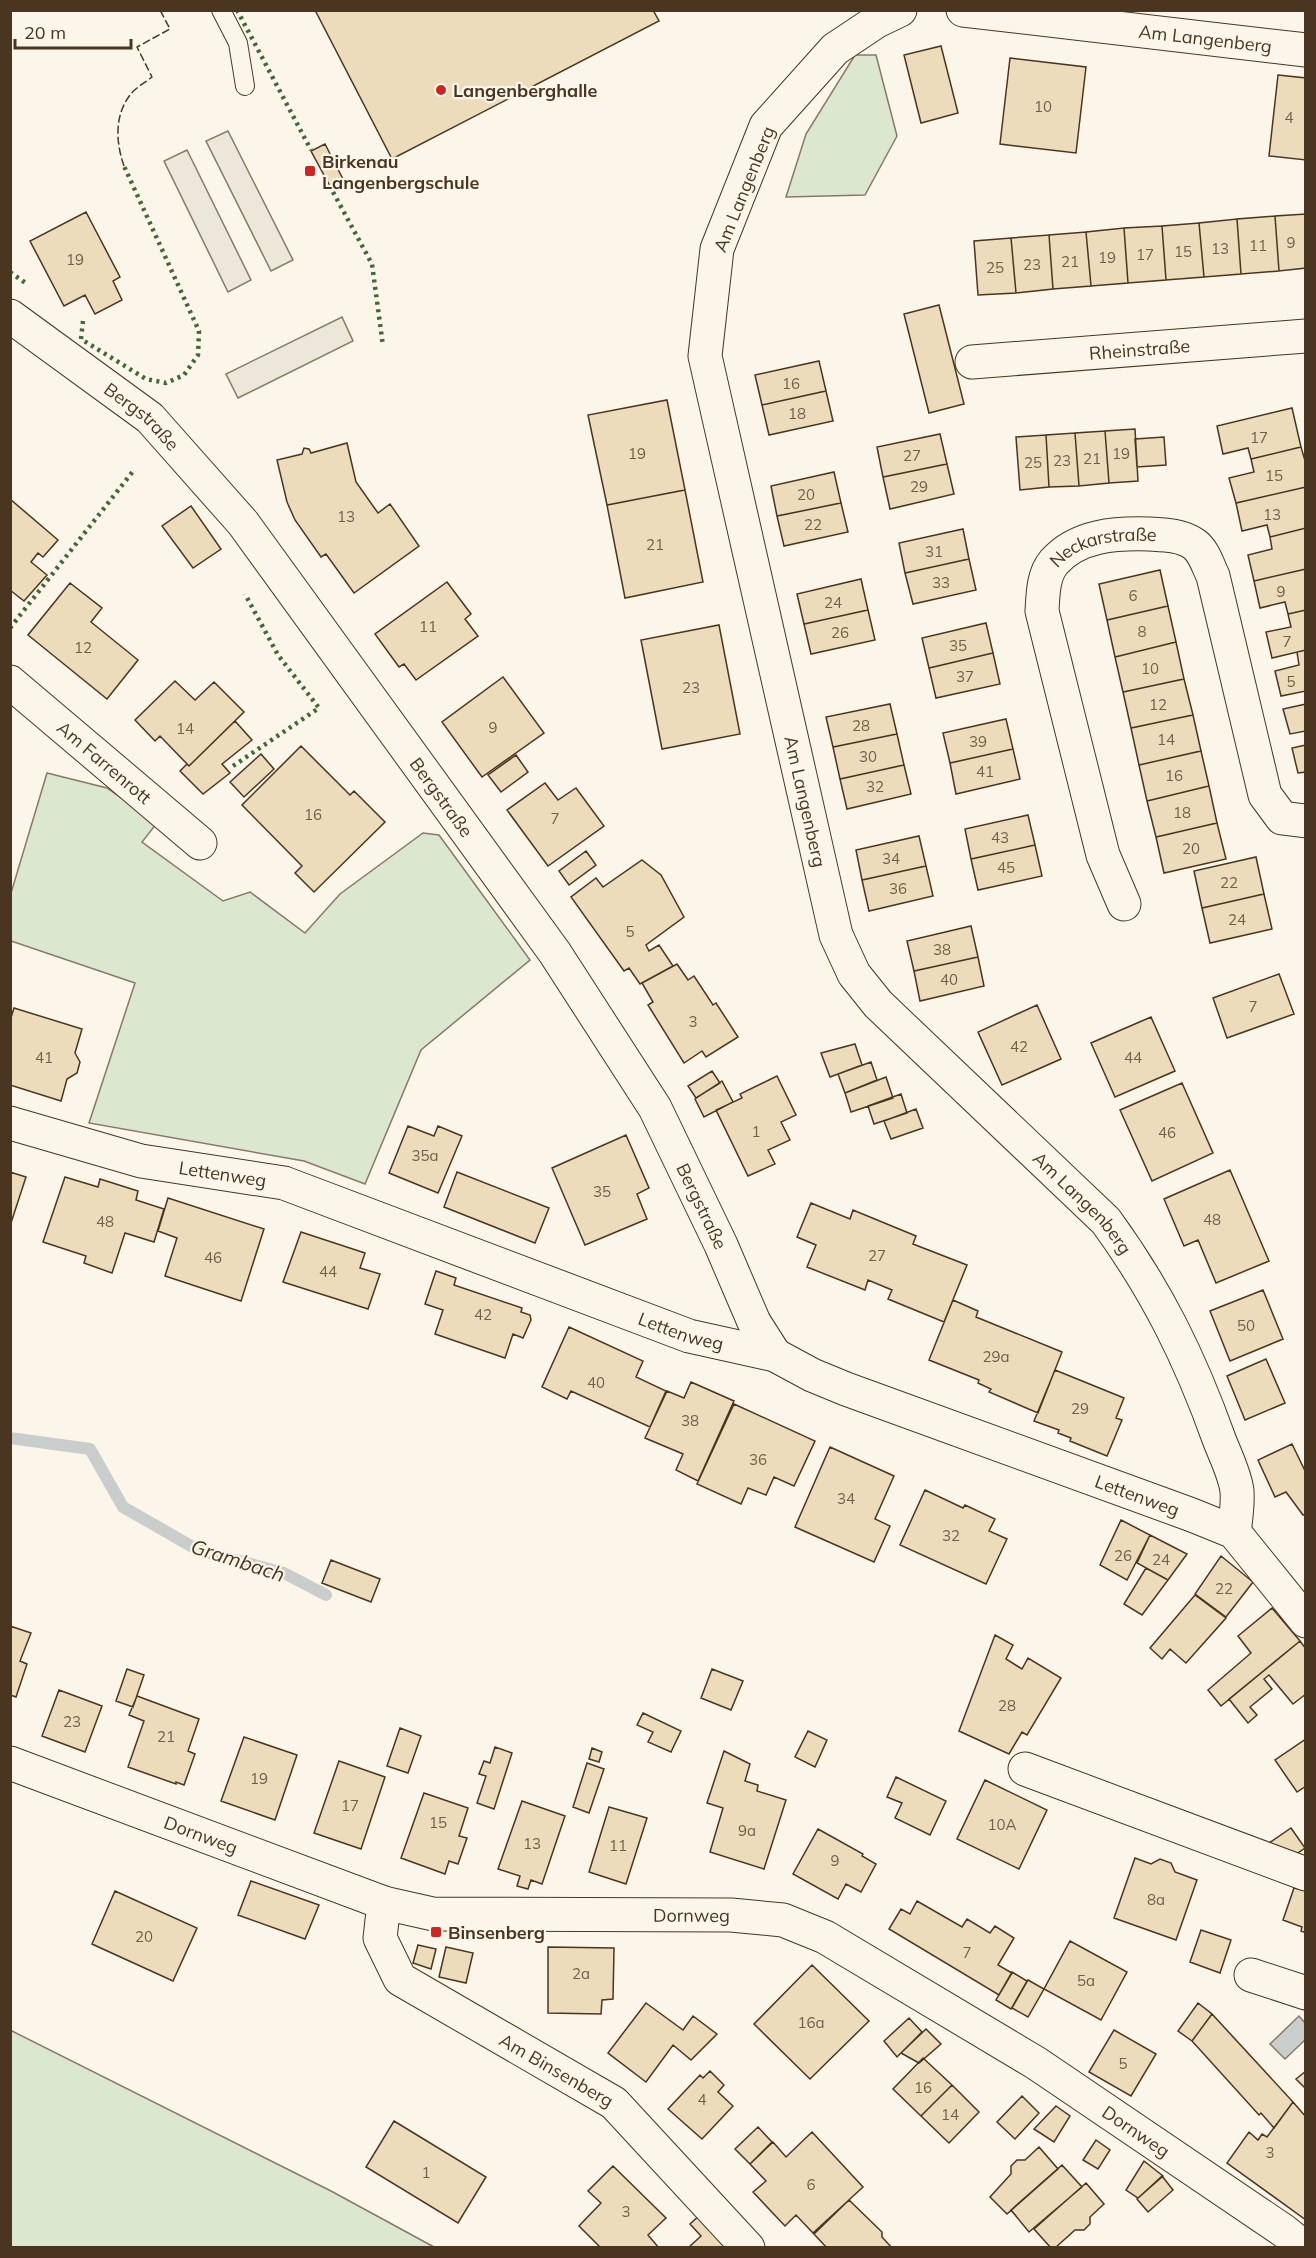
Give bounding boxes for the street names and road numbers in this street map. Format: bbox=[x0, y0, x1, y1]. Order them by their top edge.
street label: Am Langenberg bbox=[1137, 19, 1273, 57]
street label: Am Langenberg bbox=[708, 123, 780, 255]
street label: Rheinstraße bbox=[1088, 334, 1191, 364]
street label: Bergstraße bbox=[100, 377, 185, 455]
street label: Neckarstraße bbox=[1044, 522, 1157, 572]
street label: Am Farrenrott bbox=[53, 716, 157, 809]
street label: Am Langenberg bbox=[780, 733, 832, 869]
street label: Bergstraße bbox=[405, 753, 478, 841]
street label: Am Langenberg bbox=[1028, 1146, 1137, 1258]
street label: Lettenweg bbox=[177, 1155, 268, 1192]
street label: Bergstraße bbox=[672, 1159, 733, 1253]
street label: Lettenweg bbox=[635, 1306, 726, 1355]
street label: Lettenweg bbox=[1092, 1469, 1183, 1521]
street label: Dornweg bbox=[161, 1810, 241, 1859]
street label: Dornweg bbox=[653, 1903, 730, 1926]
street label: Am Binsenberg bbox=[496, 2028, 618, 2112]
street label: Dornweg bbox=[1098, 2100, 1175, 2162]

